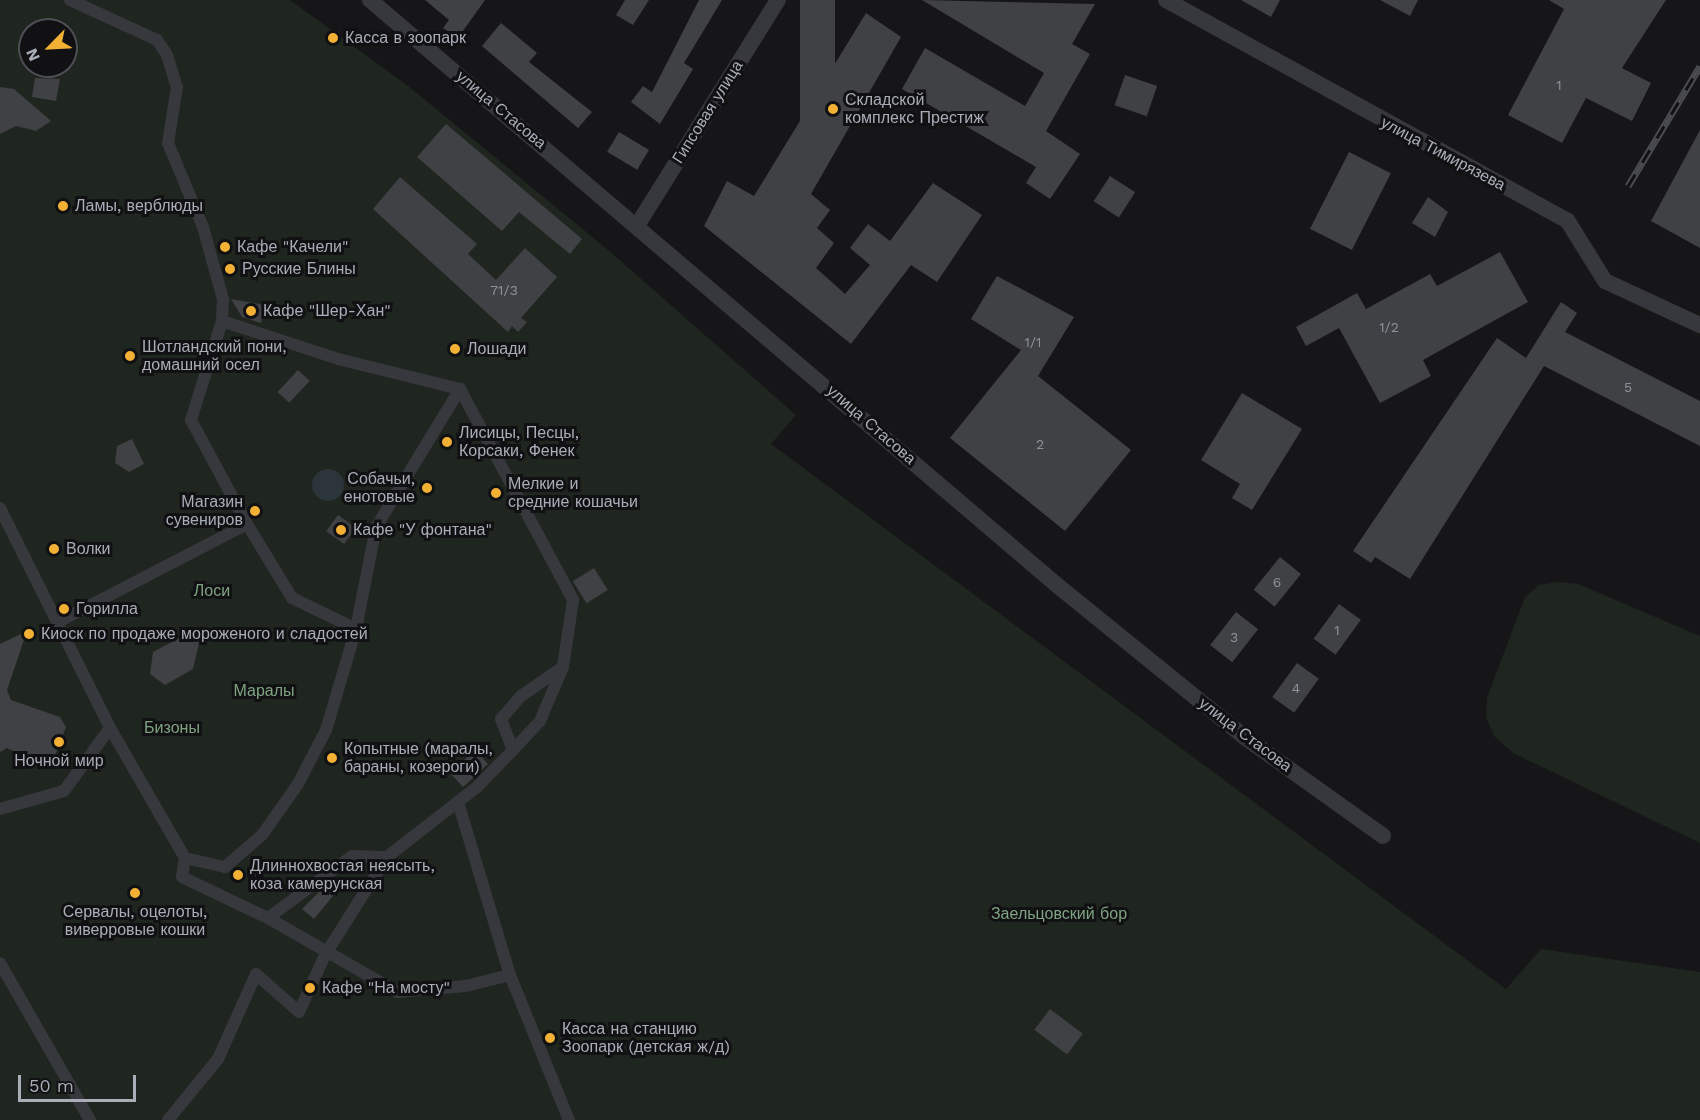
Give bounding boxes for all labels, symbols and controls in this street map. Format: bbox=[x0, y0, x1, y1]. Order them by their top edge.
north arrow bbox=[18, 18, 78, 78]
place label: Касса в зоопарк bbox=[345, 28, 466, 48]
marker: Касса в зоопарк bbox=[326, 31, 340, 45]
text: N bbox=[22, 45, 44, 64]
street label: Гипсовая улица bbox=[669, 57, 747, 167]
street label: улица Стасова bbox=[452, 67, 550, 153]
house number: 1 bbox=[1556, 77, 1562, 93]
place label: Складской комплекс Престиж bbox=[845, 90, 984, 128]
marker: Складской комплекс Престиж bbox=[826, 102, 840, 116]
street label: улица Тимирязева bbox=[1378, 113, 1508, 195]
place label: Ламы, верблюды bbox=[75, 196, 203, 216]
marker: Ламы, верблюды bbox=[56, 199, 70, 213]
place label: Кафе "Качели" bbox=[237, 237, 348, 257]
marker: Кафе "Качели" bbox=[218, 240, 232, 254]
place label: Русские Блины bbox=[242, 259, 356, 279]
marker: Русские Блины bbox=[223, 262, 237, 276]
house number: 71/3 bbox=[490, 282, 518, 298]
place label: Кафе "Шер-Хан" bbox=[263, 301, 391, 321]
marker: Кафе "Шер-Хан" bbox=[244, 304, 258, 318]
house number: 1/2 bbox=[1379, 319, 1399, 335]
house number: 1/1 bbox=[1024, 334, 1042, 350]
place label: Шотландский пони, домашний осел bbox=[142, 337, 287, 375]
place label: Лошади bbox=[467, 339, 526, 359]
marker: Лошади bbox=[448, 342, 462, 356]
marker: Шотландский пони, домашний осел bbox=[123, 349, 137, 363]
house number: 5 bbox=[1624, 379, 1632, 395]
street label: улица Стасова bbox=[823, 381, 919, 469]
place label: Лисицы, Песцы, Корсаки, Фенек bbox=[459, 423, 579, 461]
marker: Лисицы, Песцы, Корсаки, Фенек bbox=[440, 435, 454, 449]
house number: 2 bbox=[1036, 436, 1044, 452]
place label: Собачьи, енотовые bbox=[344, 469, 415, 507]
place label: Мелкие и средние кошачьи bbox=[508, 474, 638, 512]
marker: Собачьи, енотовые bbox=[420, 481, 434, 495]
marker: Мелкие и средние кошачьи bbox=[489, 486, 503, 500]
place label: Магазин сувениров bbox=[166, 492, 243, 530]
marker: Магазин сувениров bbox=[248, 504, 262, 518]
place label: Кафе "У фонтана" bbox=[353, 520, 492, 540]
marker: Кафе "У фонтана" bbox=[334, 523, 348, 537]
place label: Волки bbox=[66, 539, 110, 559]
marker: Волки bbox=[47, 542, 61, 556]
house number: 6 bbox=[1273, 574, 1281, 590]
park label: Лоси bbox=[194, 581, 230, 601]
place label: Горилла bbox=[76, 599, 138, 619]
marker: Горилла bbox=[57, 602, 71, 616]
house number: 1 bbox=[1334, 622, 1340, 638]
place label: Киоск по продаже мороженого и сладостей bbox=[41, 624, 368, 644]
marker: Киоск по продаже мороженого и сладостей bbox=[22, 627, 36, 641]
house number: 3 bbox=[1230, 629, 1238, 645]
house number: 4 bbox=[1292, 680, 1300, 696]
park label: Маралы bbox=[233, 681, 295, 701]
street label: улица Стасова bbox=[1195, 694, 1295, 776]
park label: Бизоны bbox=[144, 718, 200, 738]
marker: Ночной мир bbox=[52, 735, 66, 749]
place label: Копытные (маралы, бараны, козероги) bbox=[344, 739, 493, 777]
place label: Ночной мир bbox=[14, 751, 104, 771]
marker: Копытные (маралы, бараны, козероги) bbox=[325, 751, 339, 765]
place label: Длиннохвостая неясыть, коза камерунская bbox=[250, 856, 435, 894]
marker: Длиннохвостая неясыть, коза камерунская bbox=[231, 868, 245, 882]
marker: Сервалы, оцелоты, виверровые кошки bbox=[128, 886, 142, 900]
place label: Сервалы, оцелоты, виверровые кошки bbox=[63, 902, 207, 940]
park label: Заельцовский бор bbox=[991, 904, 1127, 924]
place label: Кафе "На мосту" bbox=[322, 978, 450, 998]
marker: Кафе "На мосту" bbox=[303, 981, 317, 995]
place label: Касса на станцию Зоопарк (детская ж/д) bbox=[562, 1019, 730, 1057]
marker: Касса на станцию Зоопарк (детская ж/д) bbox=[543, 1031, 557, 1045]
scale bar bbox=[21, 1063, 140, 1101]
text: 50 m bbox=[29, 1075, 74, 1096]

